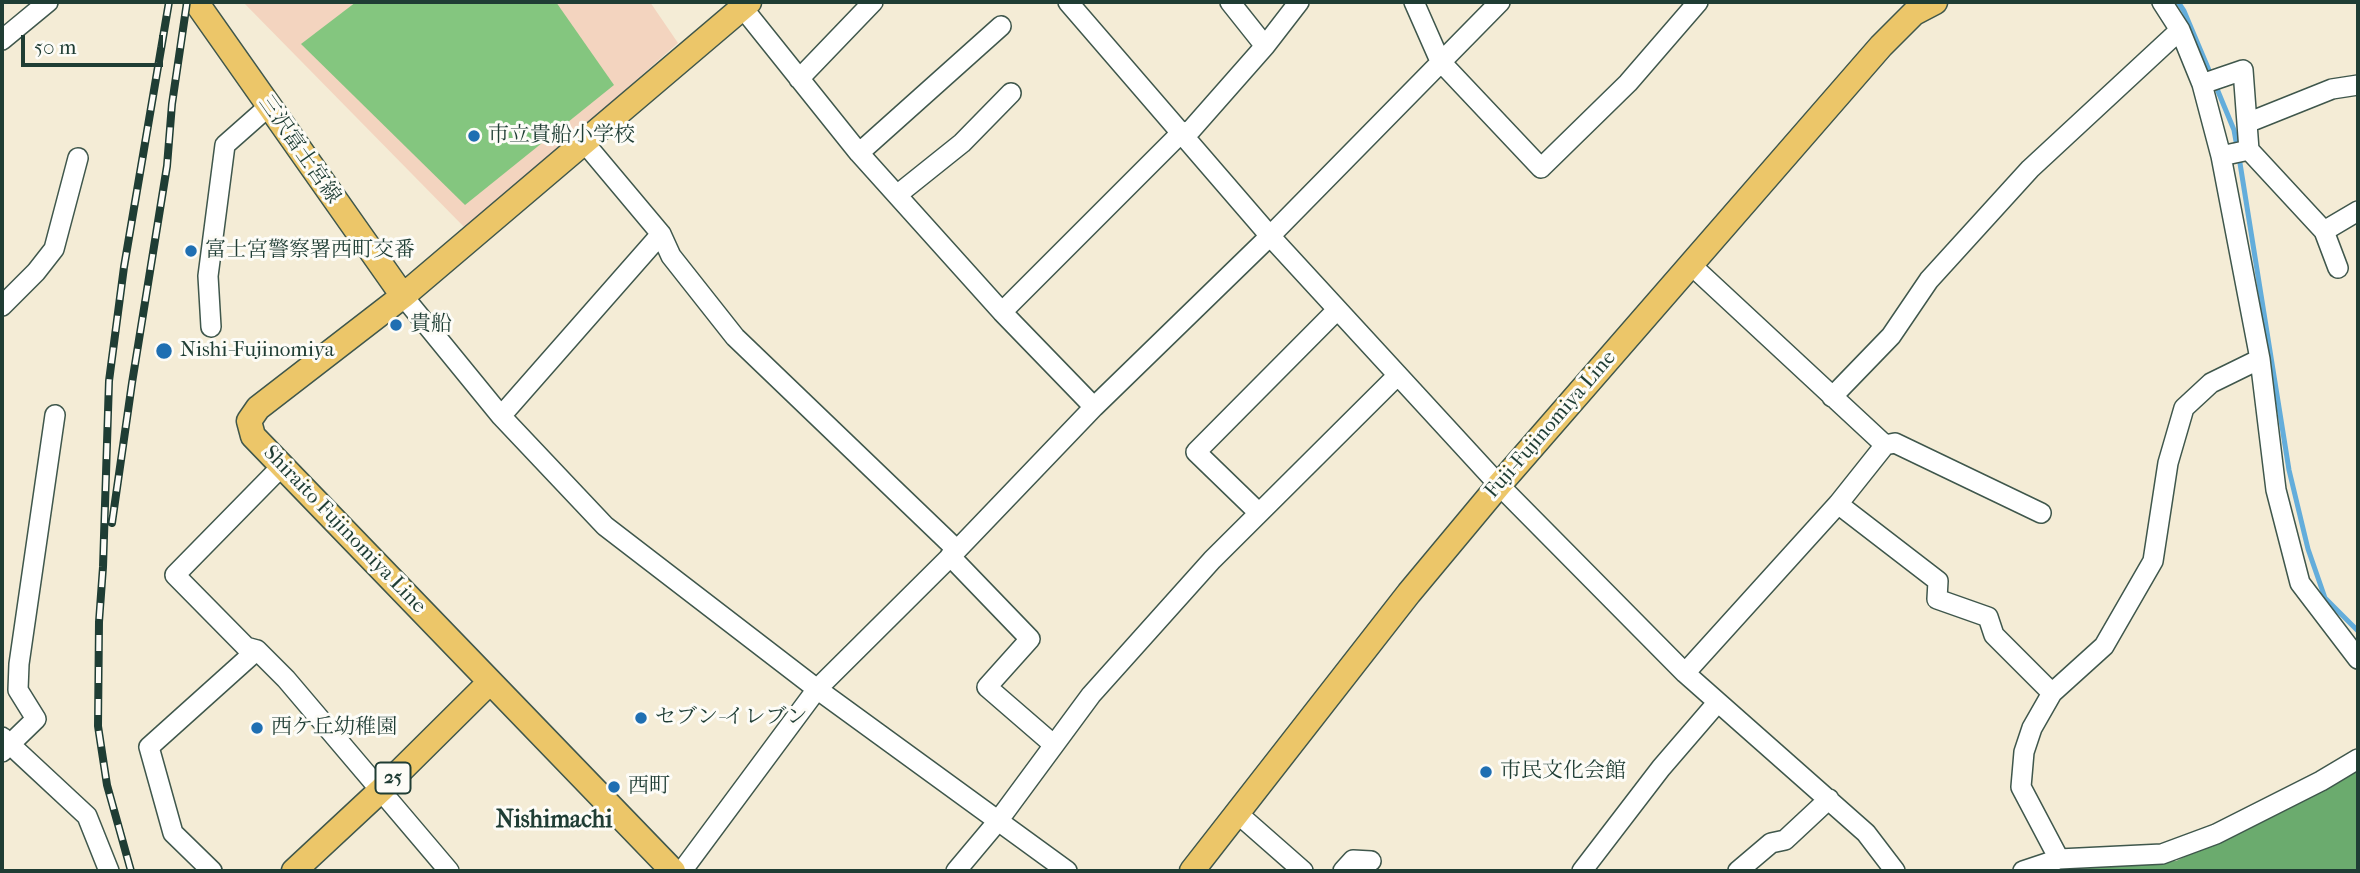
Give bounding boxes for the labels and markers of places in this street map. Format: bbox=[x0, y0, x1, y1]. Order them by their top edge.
place label: 市立貴船小学校 bbox=[488, 123, 635, 149]
marker: 市立貴船小学校 bbox=[466, 128, 482, 144]
place label: 富士宮警察署西町交番 bbox=[205, 238, 415, 264]
marker: 富士宮警察署西町交番 bbox=[183, 243, 199, 259]
place label: 貴船 bbox=[410, 312, 452, 338]
marker: 貴船 bbox=[388, 317, 404, 333]
place label: Nishi-Fujinomiya bbox=[180, 338, 334, 364]
marker: Nishi-Fujinomiya bbox=[154, 341, 174, 361]
place label: セブン-イレブン bbox=[655, 705, 807, 731]
marker: セブン-イレブン bbox=[633, 710, 649, 726]
place label: 西ケ丘幼稚園 bbox=[271, 715, 397, 741]
marker: 西ケ丘幼稚園 bbox=[249, 720, 265, 736]
place label: 市民文化会館 bbox=[1500, 759, 1626, 785]
marker: 市民文化会館 bbox=[1478, 764, 1494, 780]
place label: 西町 bbox=[628, 774, 670, 800]
marker: 西町 bbox=[606, 779, 622, 795]

